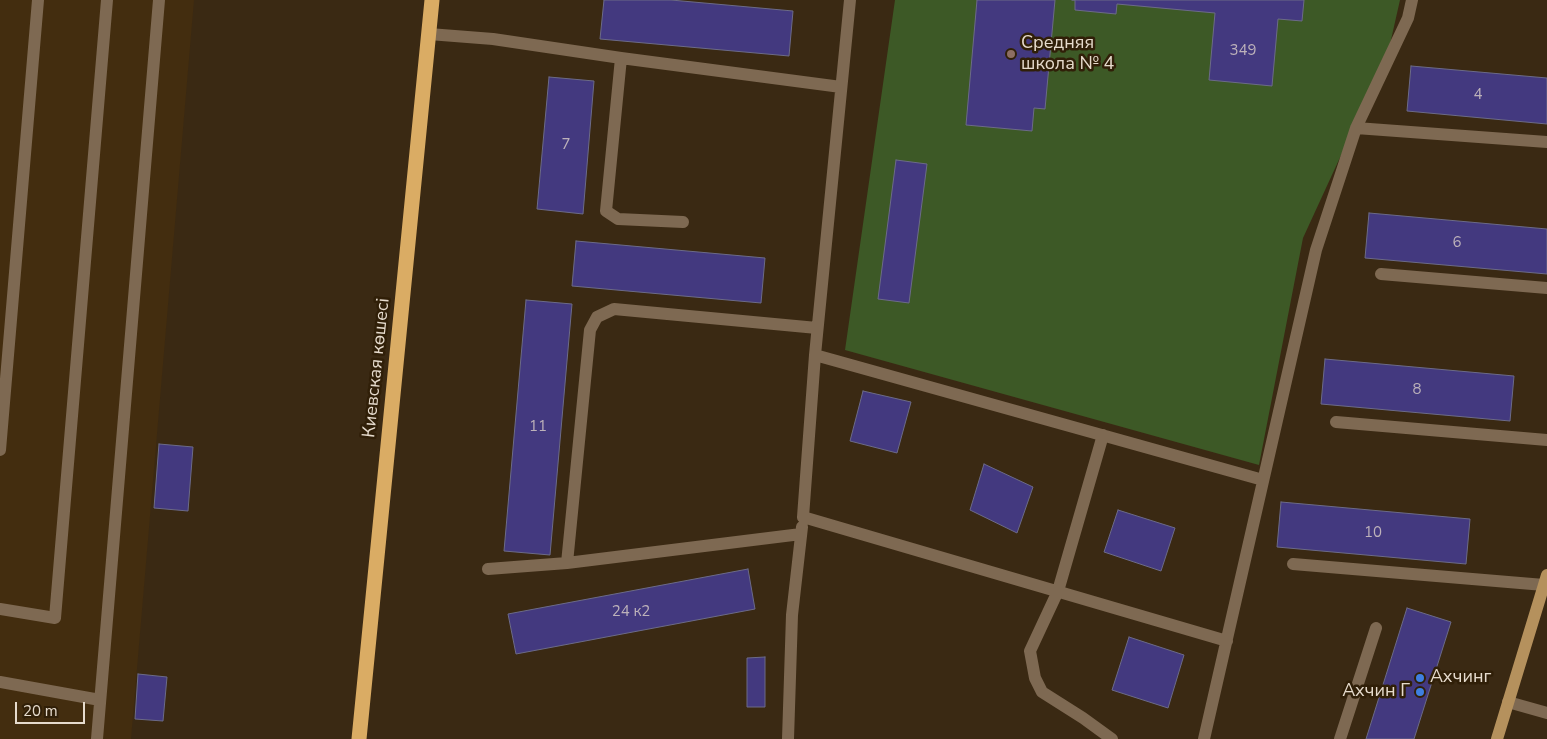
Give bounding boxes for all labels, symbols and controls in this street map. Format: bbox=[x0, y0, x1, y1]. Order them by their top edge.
place label: Средняя школа № 4 bbox=[1021, 33, 1114, 76]
house number: 349 bbox=[1230, 42, 1256, 60]
marker: Средняя школа № 4 bbox=[1005, 48, 1017, 60]
house number: 4 bbox=[1474, 86, 1482, 104]
house number: 7 bbox=[562, 136, 570, 154]
house number: 6 bbox=[1453, 234, 1461, 252]
street label: Киевская көшесі bbox=[359, 297, 395, 439]
house number: 8 bbox=[1413, 381, 1421, 399]
house number: 11 bbox=[529, 418, 547, 436]
house number: 10 bbox=[1364, 524, 1382, 542]
house number: 24 к2 bbox=[612, 603, 650, 621]
place label: Ахчинг bbox=[1430, 667, 1491, 689]
marker: Ахчинг bbox=[1414, 672, 1426, 684]
place label: Ахчин Г bbox=[1342, 681, 1410, 703]
marker: Ахчин Г bbox=[1414, 686, 1426, 698]
scale bar bbox=[18, 692, 88, 724]
text: 20 m bbox=[23, 701, 58, 721]

